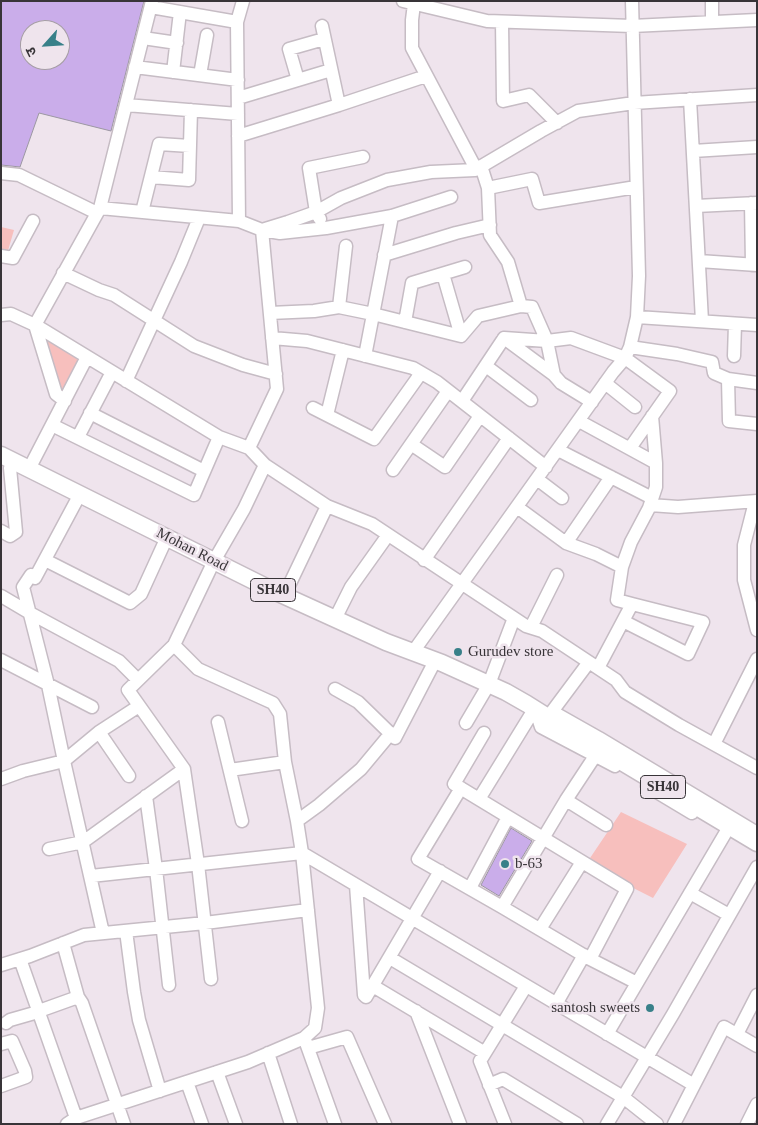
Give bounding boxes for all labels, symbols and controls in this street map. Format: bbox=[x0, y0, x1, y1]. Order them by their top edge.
north arrow bbox=[20, 20, 70, 70]
text: उ bbox=[22, 44, 42, 59]
street label: Mohan Road bbox=[148, 522, 236, 578]
road number: SH40 bbox=[250, 578, 296, 602]
place label: Gurudev store bbox=[468, 643, 569, 661]
marker: Gurudev store bbox=[452, 646, 464, 658]
road number: SH40 bbox=[640, 776, 686, 799]
place label: b-63 bbox=[515, 855, 546, 873]
marker: b-63 bbox=[499, 858, 511, 870]
place label: santosh sweets bbox=[532, 999, 640, 1017]
marker: santosh sweets bbox=[644, 1002, 656, 1014]

